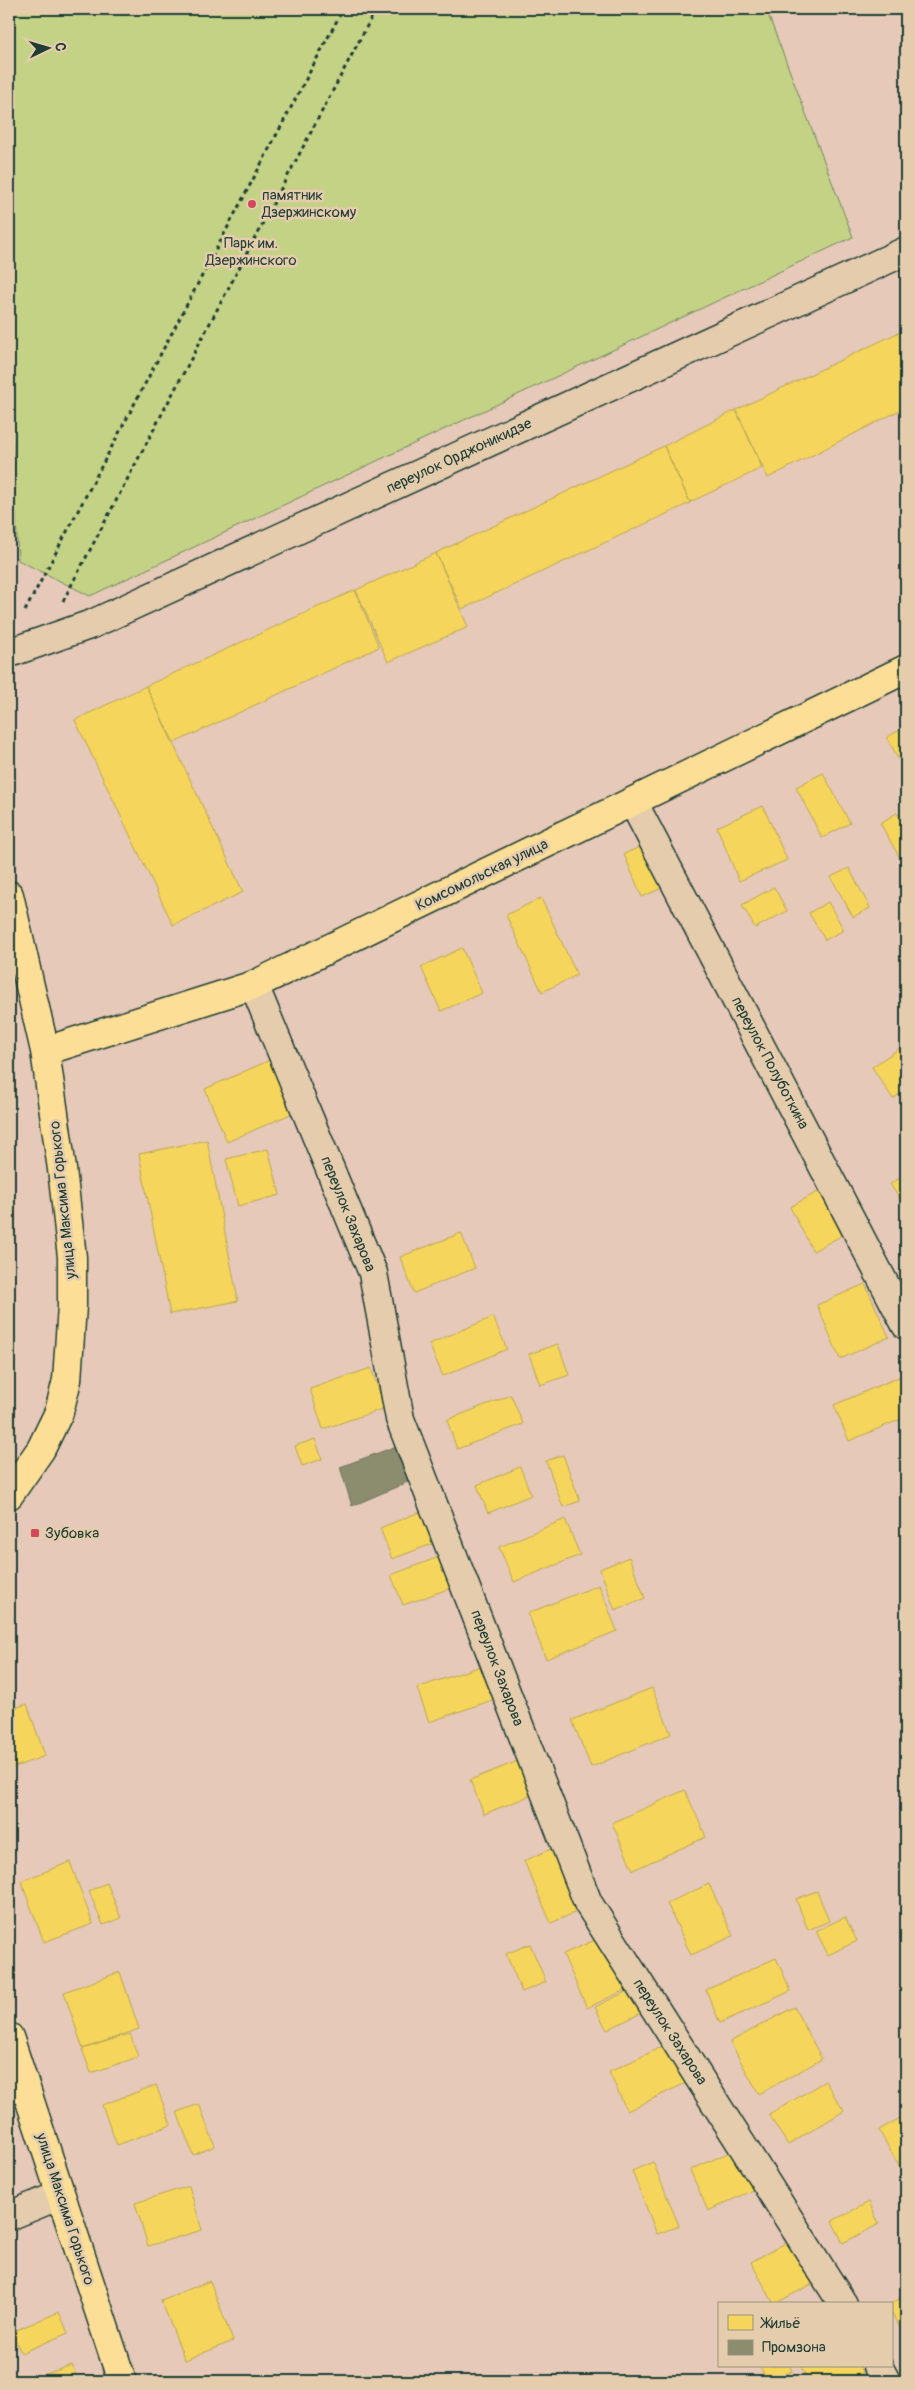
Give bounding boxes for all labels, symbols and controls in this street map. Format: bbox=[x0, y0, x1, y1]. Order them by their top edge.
north arrow bbox=[22, 22, 72, 72]
text: С bbox=[52, 42, 69, 52]
place label: памятник Дзержинскому bbox=[261, 186, 357, 222]
marker: памятник Дзержинскому bbox=[246, 198, 258, 210]
park label: Парк им. Дзержинского bbox=[204, 234, 297, 270]
street label: переулок Орджоникидзе bbox=[383, 414, 535, 498]
street label: Комсомольская улица bbox=[413, 835, 551, 915]
street label: переулок Полуботкина bbox=[727, 994, 813, 1132]
street label: улица Максима Горького bbox=[45, 1120, 81, 1281]
street label: переулок Захарова bbox=[316, 1154, 380, 1275]
place label: Зубовка bbox=[45, 1524, 99, 1543]
marker: Зубовка bbox=[29, 1527, 41, 1539]
street label: переулок Захарова bbox=[466, 1607, 528, 1729]
street label: переулок Захарова bbox=[629, 1975, 711, 2089]
street label: улица Максима Горького bbox=[31, 2130, 99, 2287]
legend bbox=[718, 2302, 892, 2368]
text: Жильё bbox=[760, 2314, 801, 2333]
text: Промзона bbox=[762, 2338, 826, 2357]

